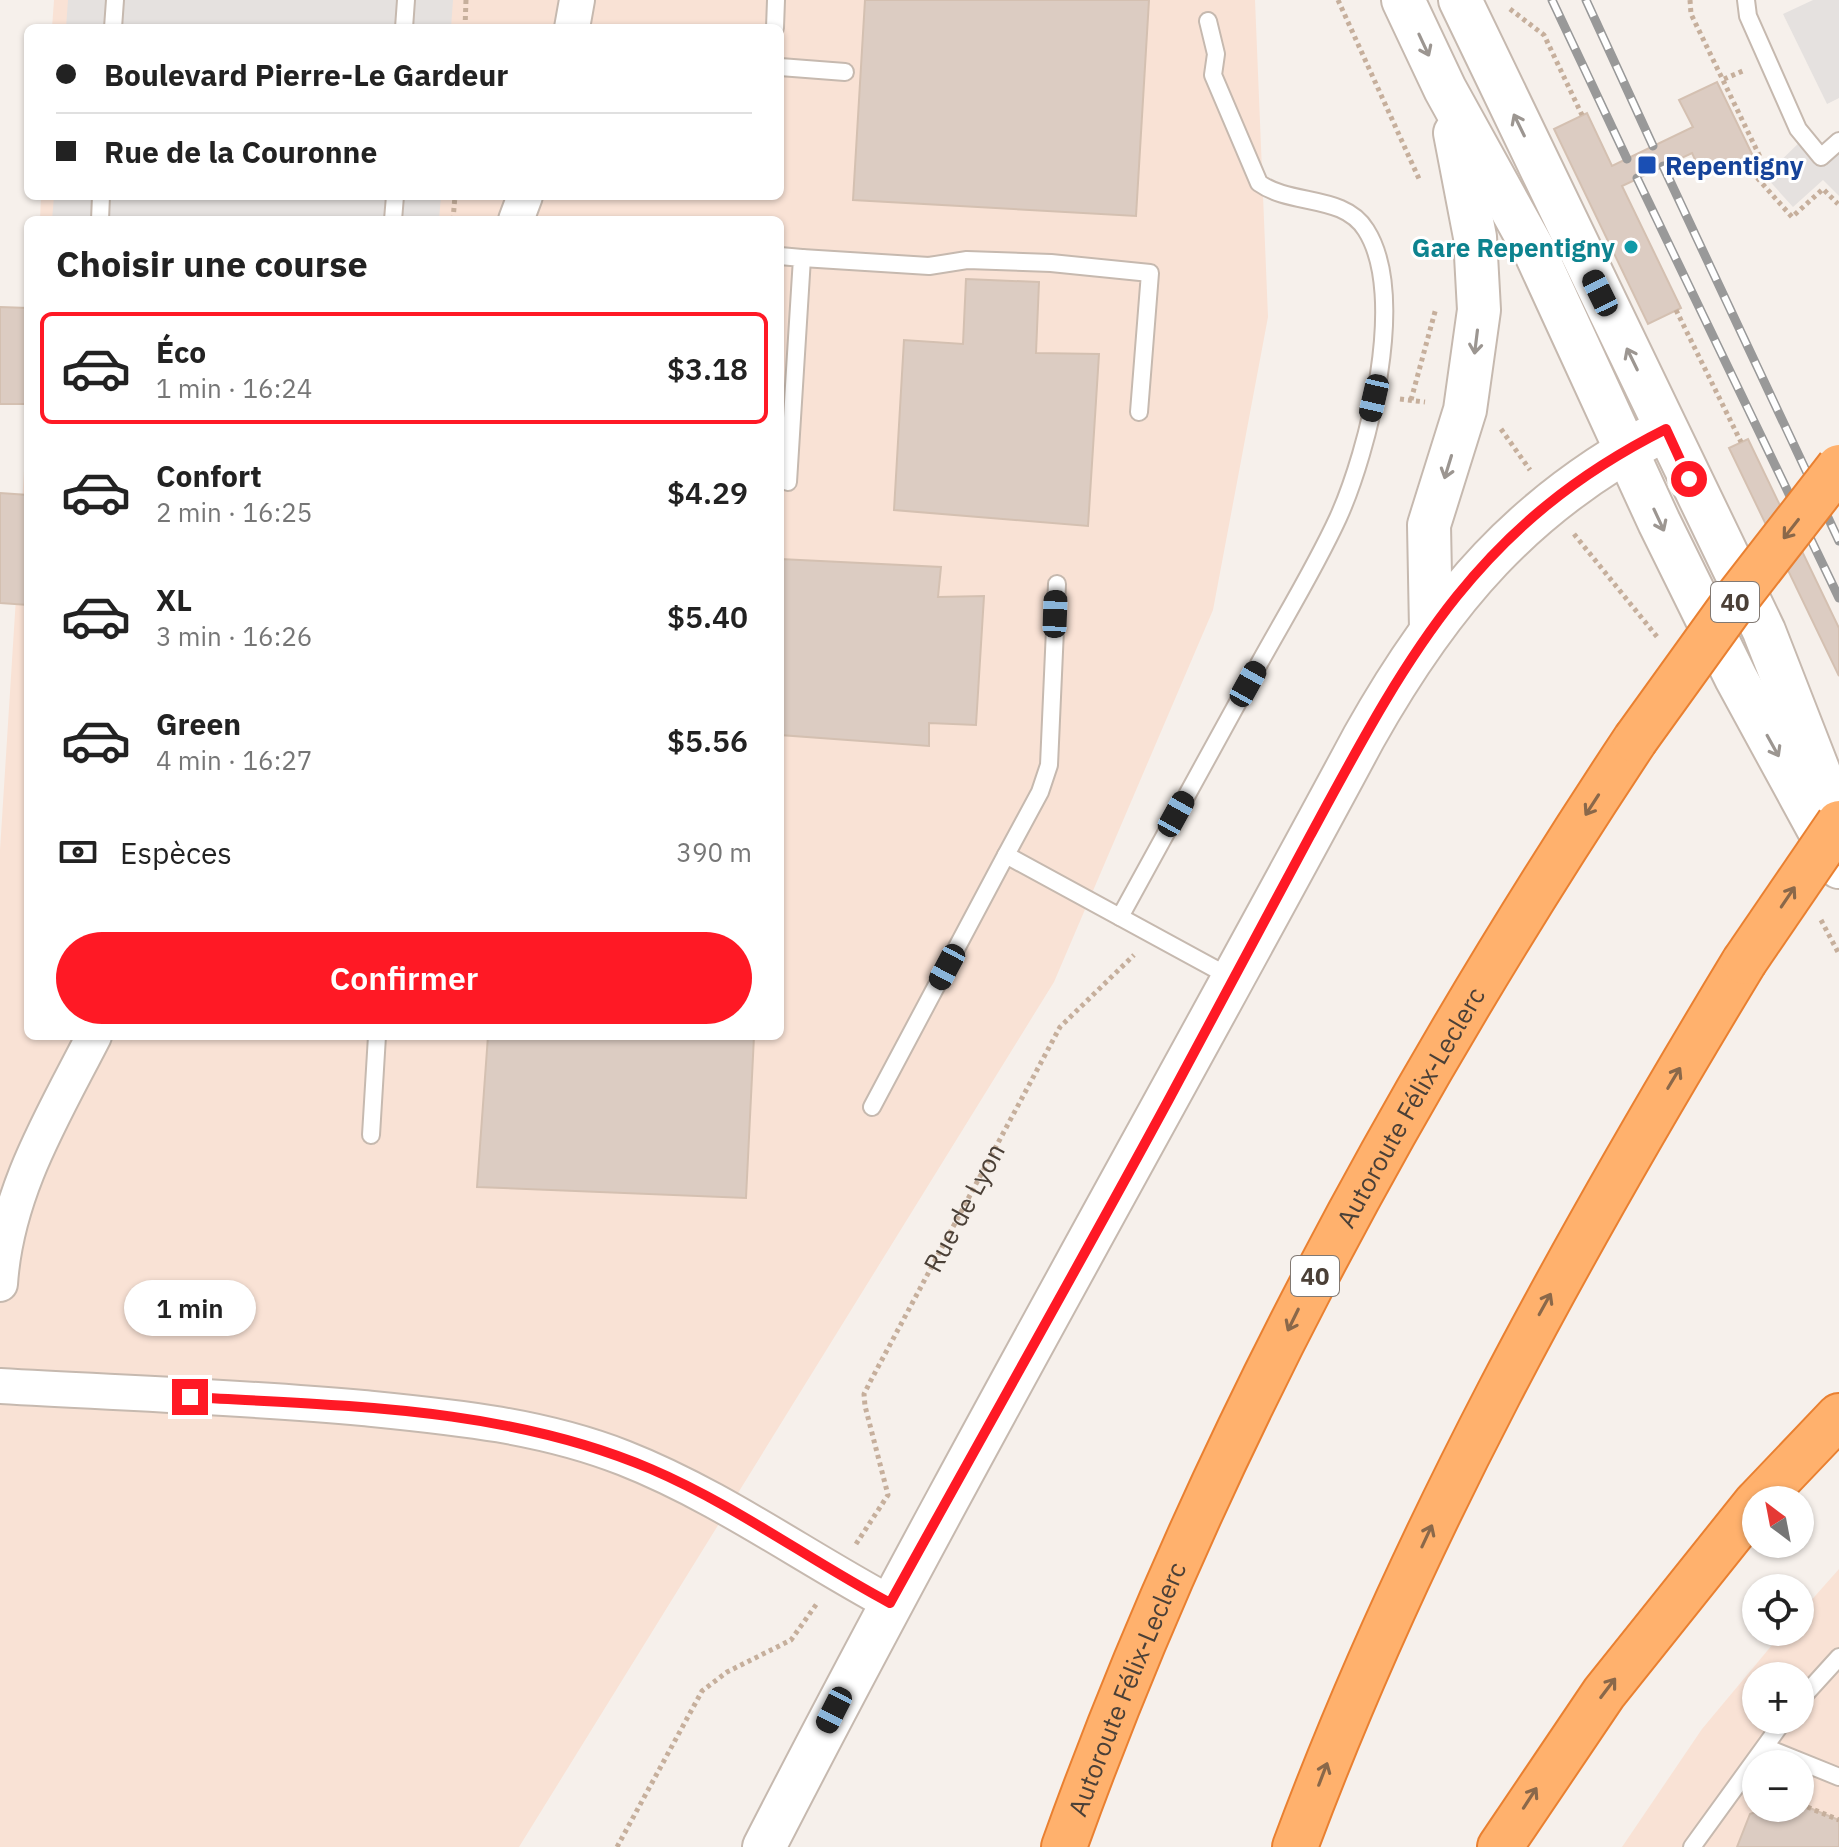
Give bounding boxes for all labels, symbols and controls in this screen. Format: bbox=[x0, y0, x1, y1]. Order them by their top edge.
one-way arrow bbox=[1417, 32, 1432, 56]
text: Boulevard Pierre-Le Gardeur bbox=[104, 55, 508, 94]
one-way arrow bbox=[1511, 113, 1526, 137]
text: Rue de la Couronne bbox=[104, 132, 377, 171]
place label: Repentigny bbox=[1665, 148, 1804, 182]
marker: Repentigny bbox=[1636, 154, 1658, 176]
place label: Gare Repentigny bbox=[1412, 230, 1615, 264]
marker: Gare Repentigny bbox=[1622, 238, 1640, 256]
text: Choisir une course bbox=[56, 240, 368, 287]
car bbox=[1579, 266, 1621, 320]
one-way arrow bbox=[1468, 329, 1483, 355]
icon: car bbox=[60, 332, 132, 404]
text: Éco bbox=[156, 332, 206, 371]
one-way arrow bbox=[1624, 347, 1639, 371]
text: $3.18 bbox=[667, 349, 748, 388]
text: 1 min · 16:24 bbox=[156, 371, 312, 405]
car bbox=[1357, 372, 1391, 424]
one-way arrow bbox=[1440, 454, 1455, 480]
icon: car bbox=[60, 456, 132, 528]
text: Confort bbox=[156, 456, 262, 495]
route start bbox=[1671, 461, 1707, 497]
text: $4.29 bbox=[667, 473, 748, 512]
text: 2 min · 16:25 bbox=[156, 495, 312, 529]
one-way arrow bbox=[1652, 508, 1667, 532]
one-way arrow bbox=[1783, 518, 1800, 539]
icon: car bbox=[60, 580, 132, 652]
text: XL bbox=[156, 580, 192, 619]
road number: 40 bbox=[1711, 582, 1759, 622]
car bbox=[1042, 590, 1068, 638]
text: $5.40 bbox=[667, 597, 748, 636]
text: 3 min · 16:26 bbox=[156, 619, 312, 653]
car bbox=[1226, 657, 1270, 711]
icon: car bbox=[60, 704, 132, 776]
text: Green bbox=[156, 704, 241, 743]
text: $5.56 bbox=[667, 721, 748, 760]
one-way arrow bbox=[1765, 734, 1781, 757]
text: 4 min · 16:27 bbox=[156, 743, 312, 777]
car bbox=[1154, 787, 1198, 841]
one-way arrow bbox=[1584, 793, 1600, 816]
icon: cash bbox=[56, 830, 100, 874]
text: Espèces bbox=[120, 833, 232, 872]
text: 390 m bbox=[676, 835, 752, 869]
one-way arrow bbox=[1780, 887, 1796, 909]
button: Confirmer bbox=[56, 932, 752, 1024]
car bbox=[925, 940, 969, 994]
street label: Autoroute Félix-Leclerc bbox=[1328, 980, 1492, 1233]
one-way arrow bbox=[1666, 1067, 1682, 1090]
street label: Rue de Lyon bbox=[915, 1137, 1012, 1278]
road number: 40 bbox=[1291, 1256, 1339, 1296]
callout: 1 min bbox=[124, 1281, 256, 1337]
text: 1 min bbox=[156, 1291, 224, 1325]
one-way arrow bbox=[1537, 1293, 1553, 1316]
one-way arrow bbox=[1285, 1307, 1300, 1331]
route end bbox=[172, 1379, 208, 1415]
north arrow bbox=[1742, 1486, 1814, 1558]
map controls bbox=[1742, 1486, 1814, 1822]
one-way arrow bbox=[1420, 1524, 1435, 1548]
street label: Autoroute Félix-Leclerc bbox=[1060, 1556, 1193, 1821]
button: locate bbox=[1742, 1574, 1814, 1646]
button: + bbox=[1742, 1662, 1814, 1734]
one-way arrow bbox=[1600, 1677, 1616, 1699]
car bbox=[812, 1683, 856, 1737]
button: − bbox=[1742, 1750, 1814, 1822]
one-way arrow bbox=[1317, 1762, 1331, 1787]
one-way arrow bbox=[1523, 1787, 1539, 1810]

